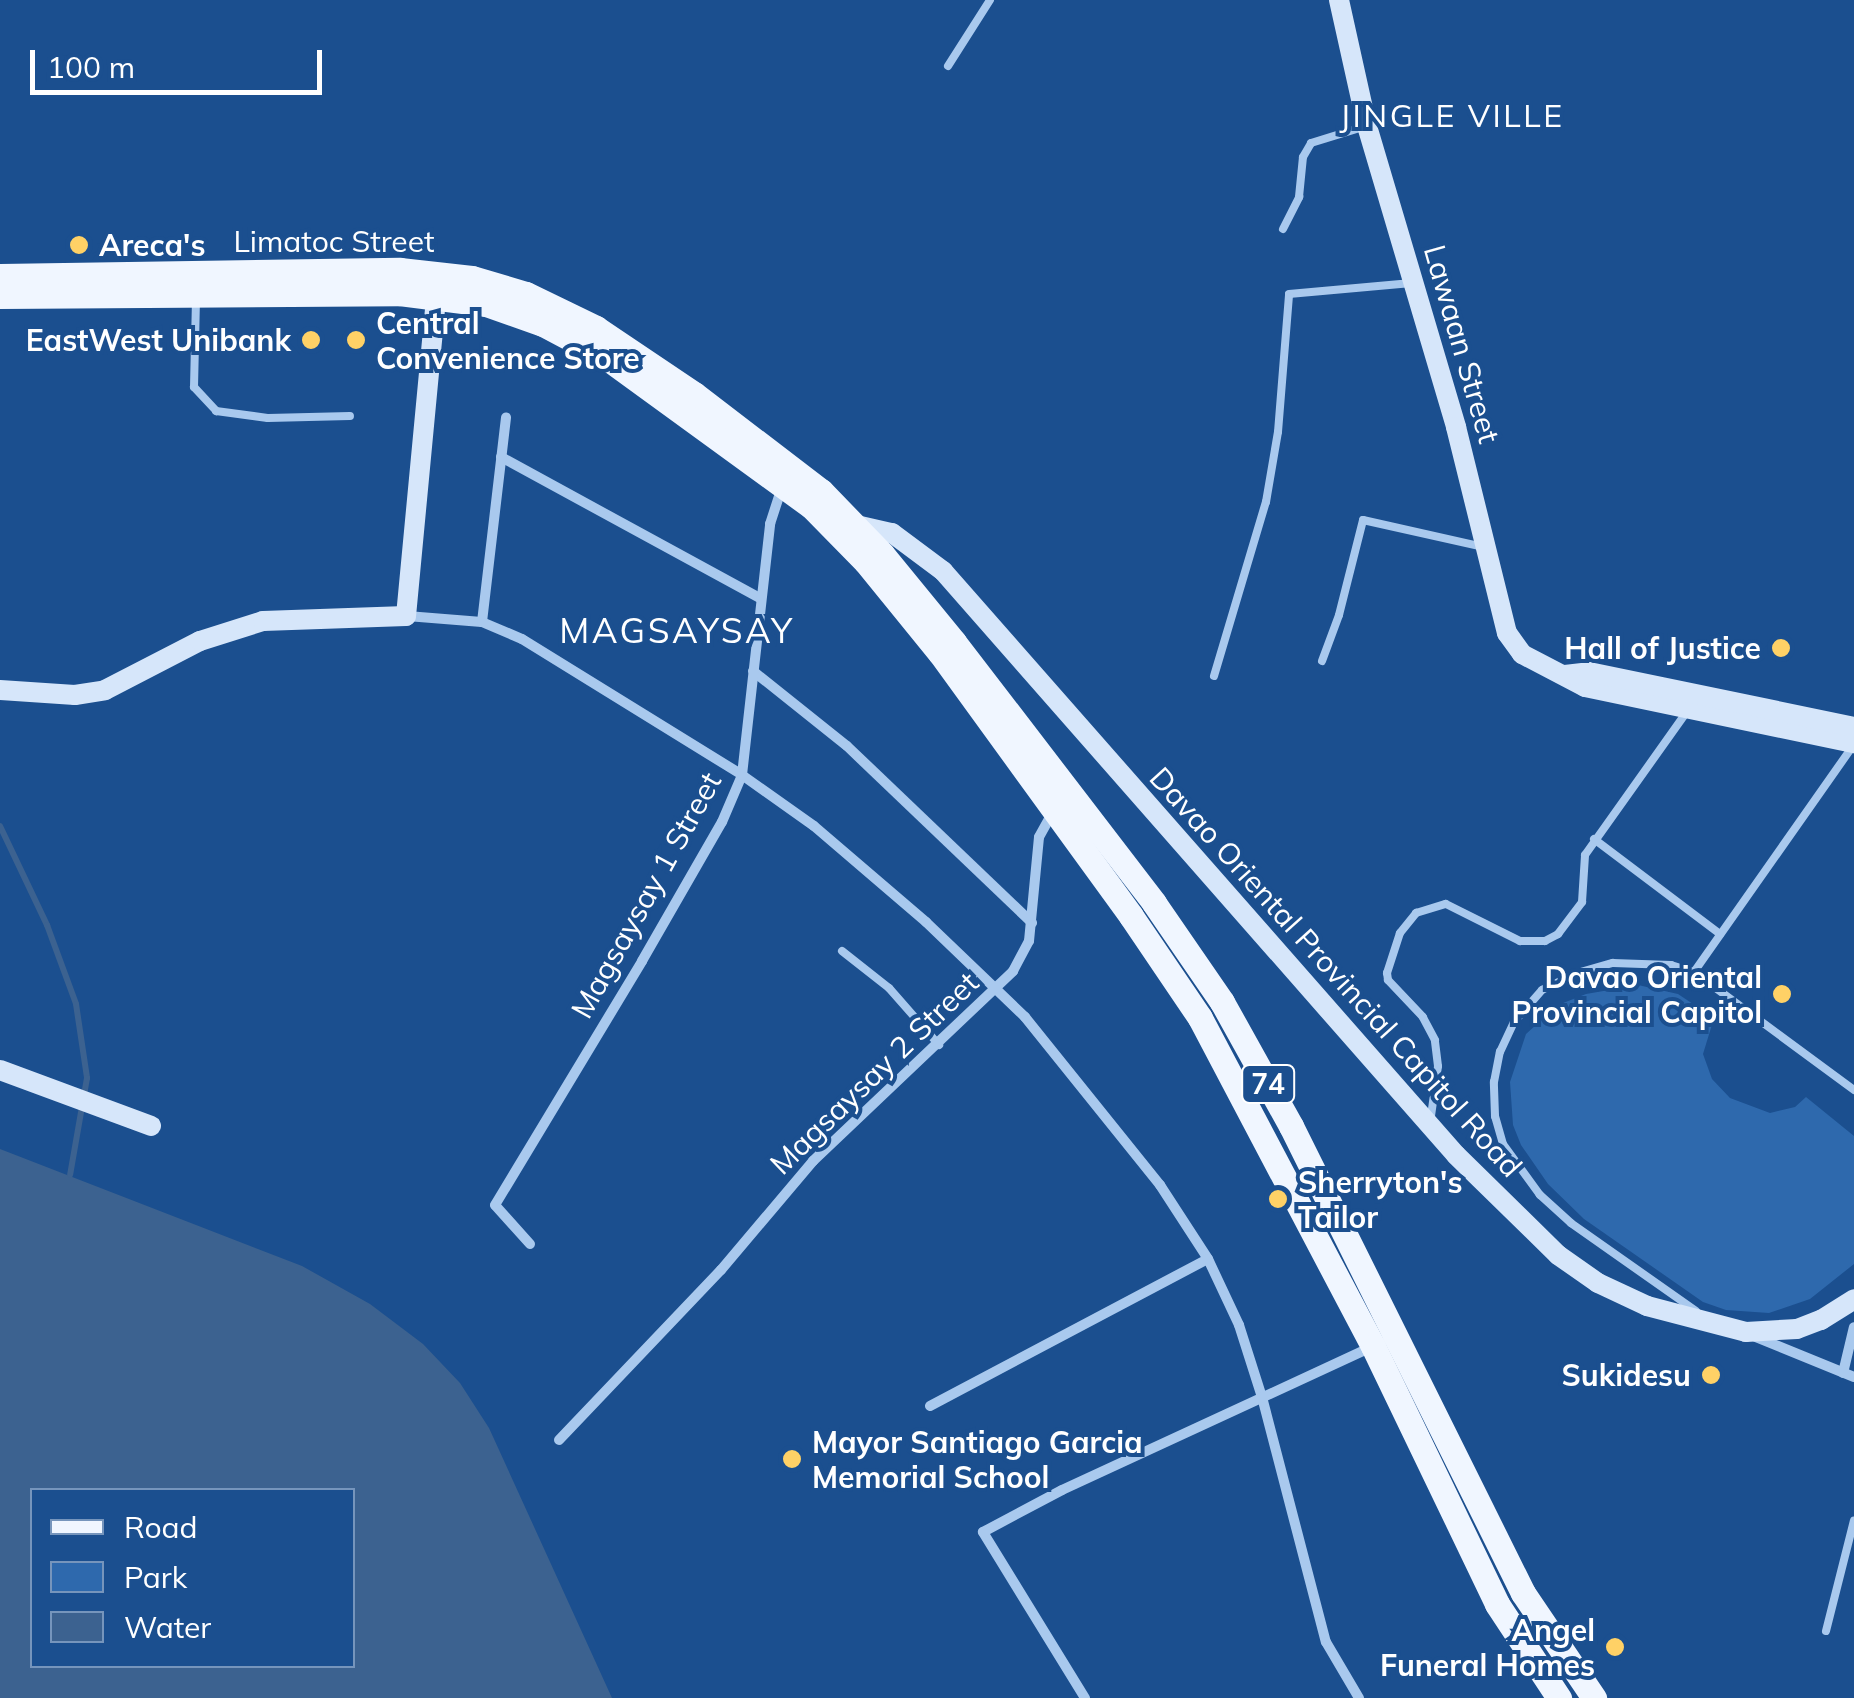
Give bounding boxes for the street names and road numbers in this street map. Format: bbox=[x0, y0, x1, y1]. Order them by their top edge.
street label: Limatoc Street bbox=[234, 223, 434, 259]
street label: Lawaan Street bbox=[1417, 241, 1507, 447]
street label: Davao Oriental Provincial Capitol Road bbox=[1142, 760, 1530, 1184]
street label: Magsaysay 1 Street bbox=[563, 766, 729, 1024]
street label: Magsaysay 2 Street bbox=[762, 964, 986, 1182]
road number: 74 bbox=[1240, 1061, 1296, 1107]

